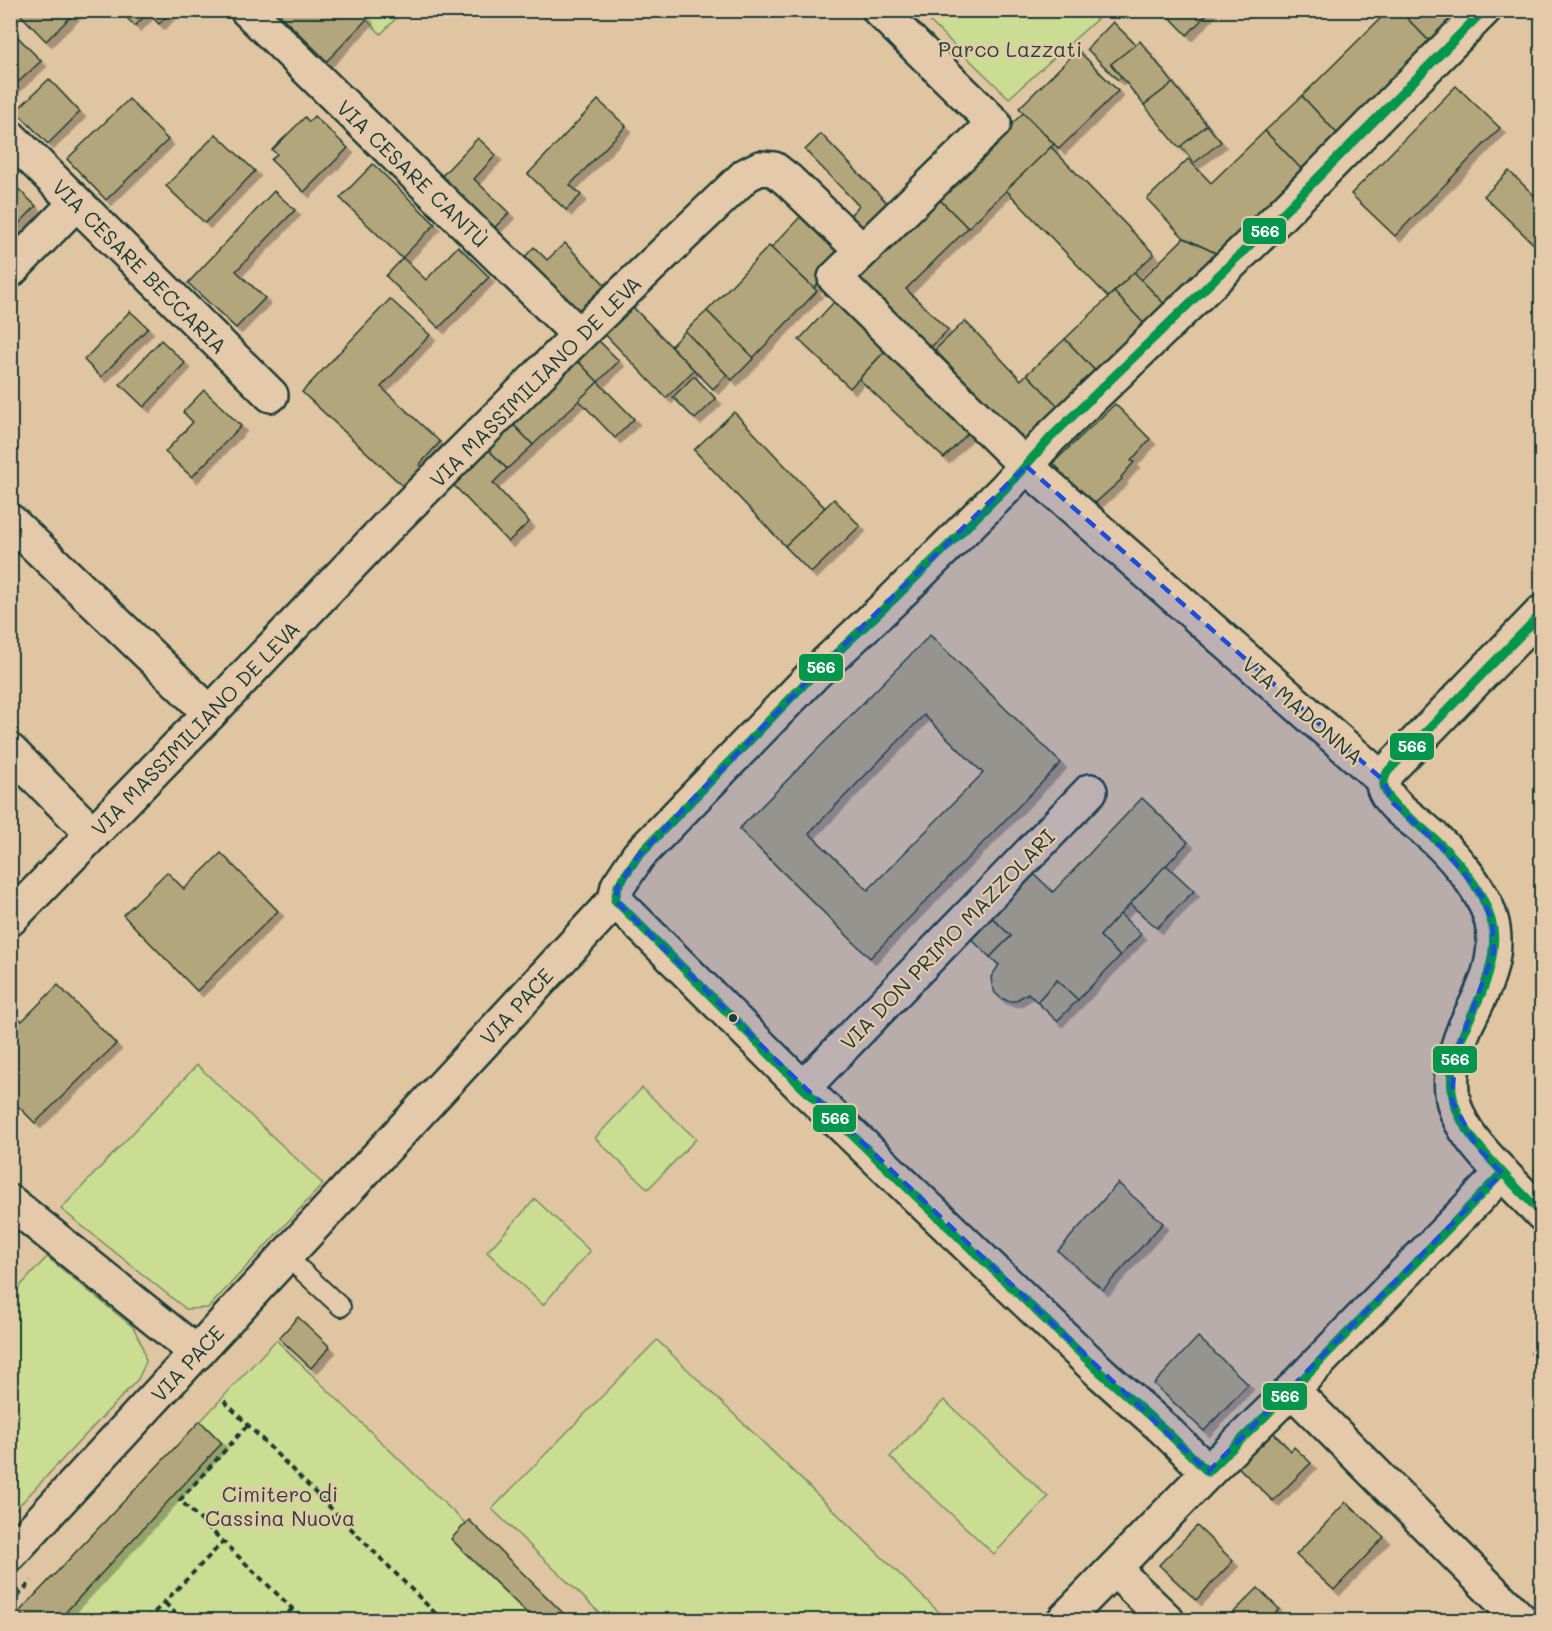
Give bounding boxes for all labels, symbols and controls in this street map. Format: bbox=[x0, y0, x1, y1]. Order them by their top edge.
park label: Parco Lazzati bbox=[938, 35, 1082, 62]
street label: VIA CESARE CANTÙ bbox=[332, 94, 494, 252]
street label: VIA CESARE BECCARIA bbox=[47, 173, 233, 359]
line badge: 566 bbox=[1242, 217, 1287, 245]
text: 566 bbox=[1251, 220, 1280, 241]
street label: VIA MASSIMILIANO DE LEVA bbox=[423, 269, 647, 493]
street label: VIA MASSIMILIANO DE LEVA bbox=[85, 615, 305, 841]
street label: VIA MADONNA bbox=[1237, 650, 1369, 770]
line badge: 566 bbox=[798, 653, 844, 682]
text: 566 bbox=[807, 656, 836, 677]
line badge: 566 bbox=[1389, 732, 1435, 761]
text: 566 bbox=[1398, 735, 1427, 756]
street label: VIA DON PRIMO MAZZOLARI bbox=[834, 823, 1060, 1055]
street label: VIA PACE bbox=[474, 962, 558, 1050]
unlabelled marker bbox=[727, 1012, 739, 1024]
line badge: 566 bbox=[1432, 1045, 1478, 1074]
text: 566 bbox=[1441, 1048, 1470, 1069]
line badge: 566 bbox=[812, 1104, 857, 1133]
text: 566 bbox=[821, 1107, 850, 1128]
street label: VIA PACE bbox=[145, 1319, 229, 1407]
line badge: 566 bbox=[1262, 1382, 1308, 1411]
text: 566 bbox=[1271, 1385, 1300, 1406]
park label: Cimitero di Cassina Nuova bbox=[205, 1480, 355, 1531]

